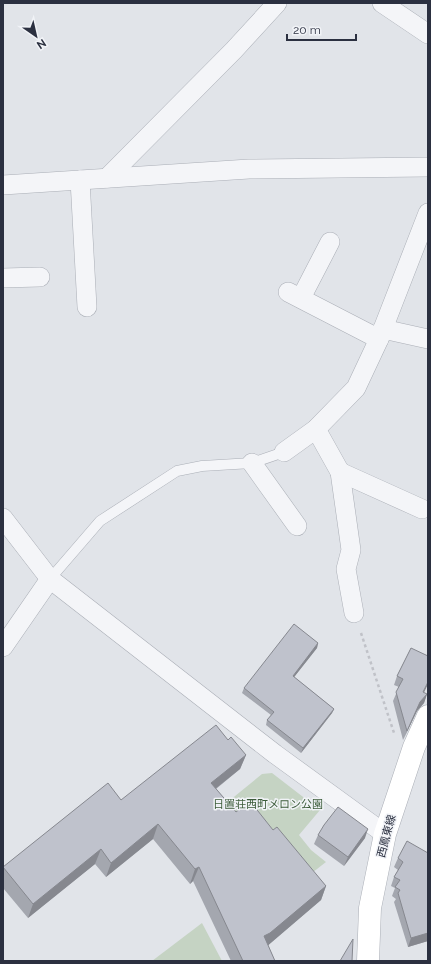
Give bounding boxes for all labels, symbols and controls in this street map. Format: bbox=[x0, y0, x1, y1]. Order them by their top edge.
north arrow bbox=[16, 16, 56, 56]
scale bar bbox=[287, 16, 356, 42]
text: 20 m bbox=[293, 23, 321, 37]
text: N bbox=[34, 36, 48, 52]
park label: 日置荘西町メロン公園 bbox=[213, 798, 323, 811]
street label: 西鳳東線 bbox=[375, 813, 398, 859]

